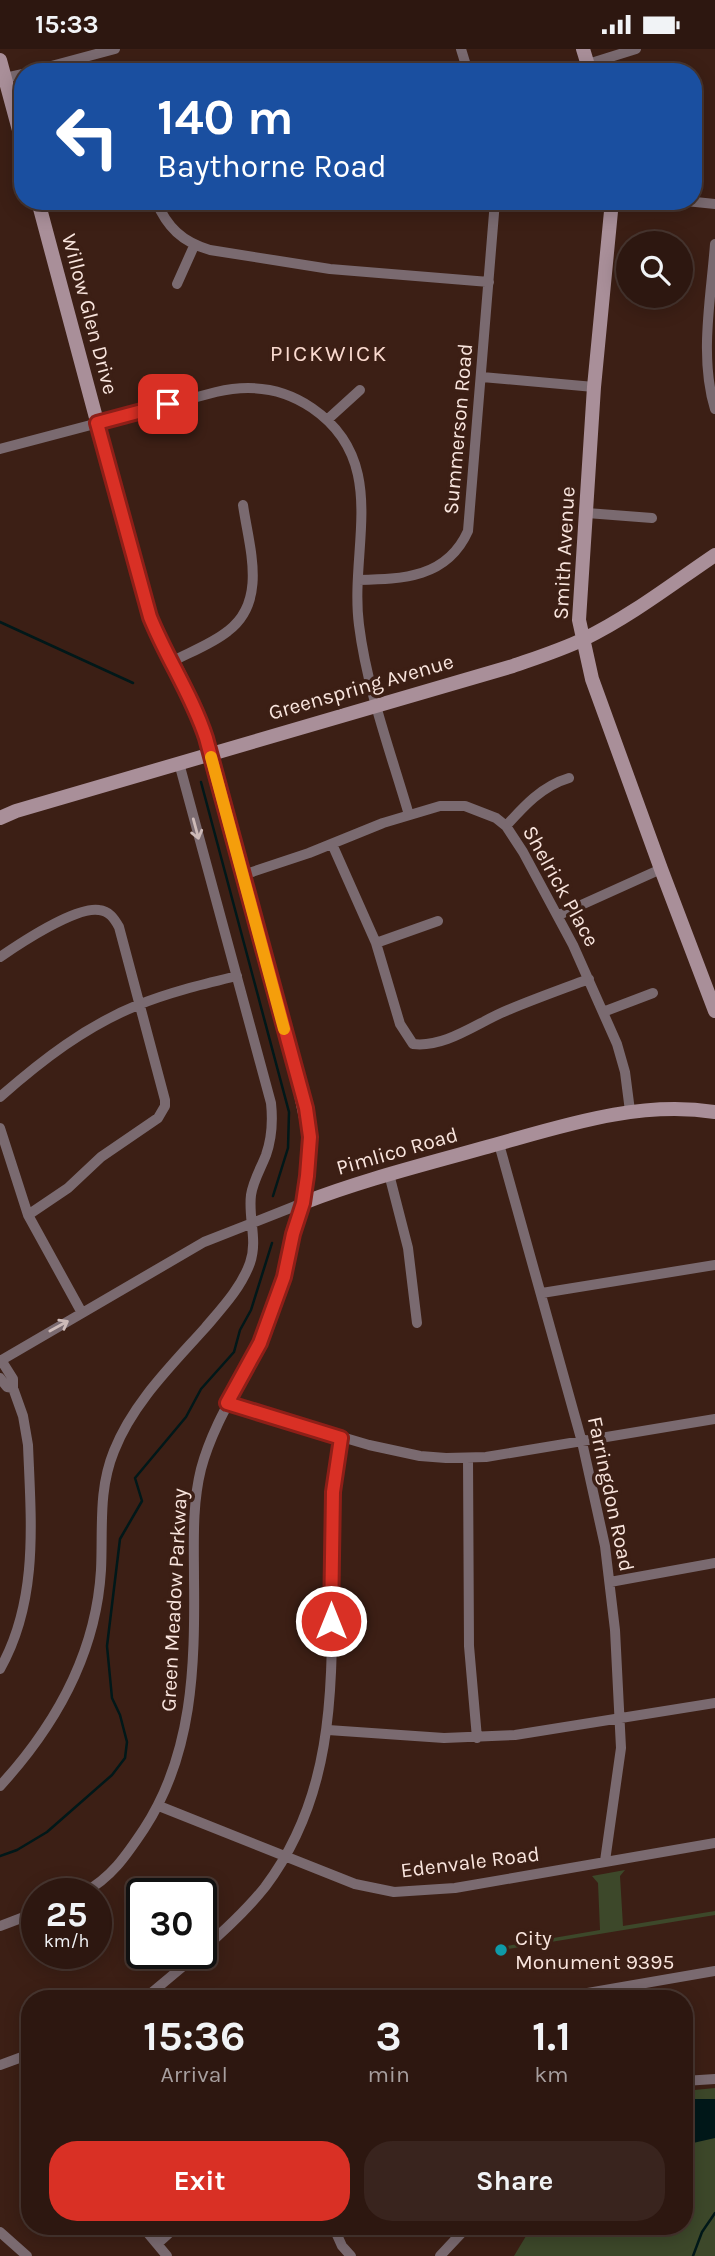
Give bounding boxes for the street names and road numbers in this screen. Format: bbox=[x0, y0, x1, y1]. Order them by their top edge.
street label: Willow Glen Drive bbox=[57, 231, 123, 397]
street label: Summerson Road bbox=[439, 342, 477, 516]
street label: Smith Avenue bbox=[549, 486, 579, 620]
street label: Greenspring Avenue bbox=[266, 649, 456, 725]
street label: Shelrick Place bbox=[518, 821, 604, 951]
street label: Pimlico Road bbox=[333, 1122, 461, 1180]
street label: Farringdon Road bbox=[583, 1414, 639, 1574]
street label: Green Meadow Parkway bbox=[156, 1487, 192, 1712]
street label: Edenvale Road bbox=[399, 1842, 541, 1882]

